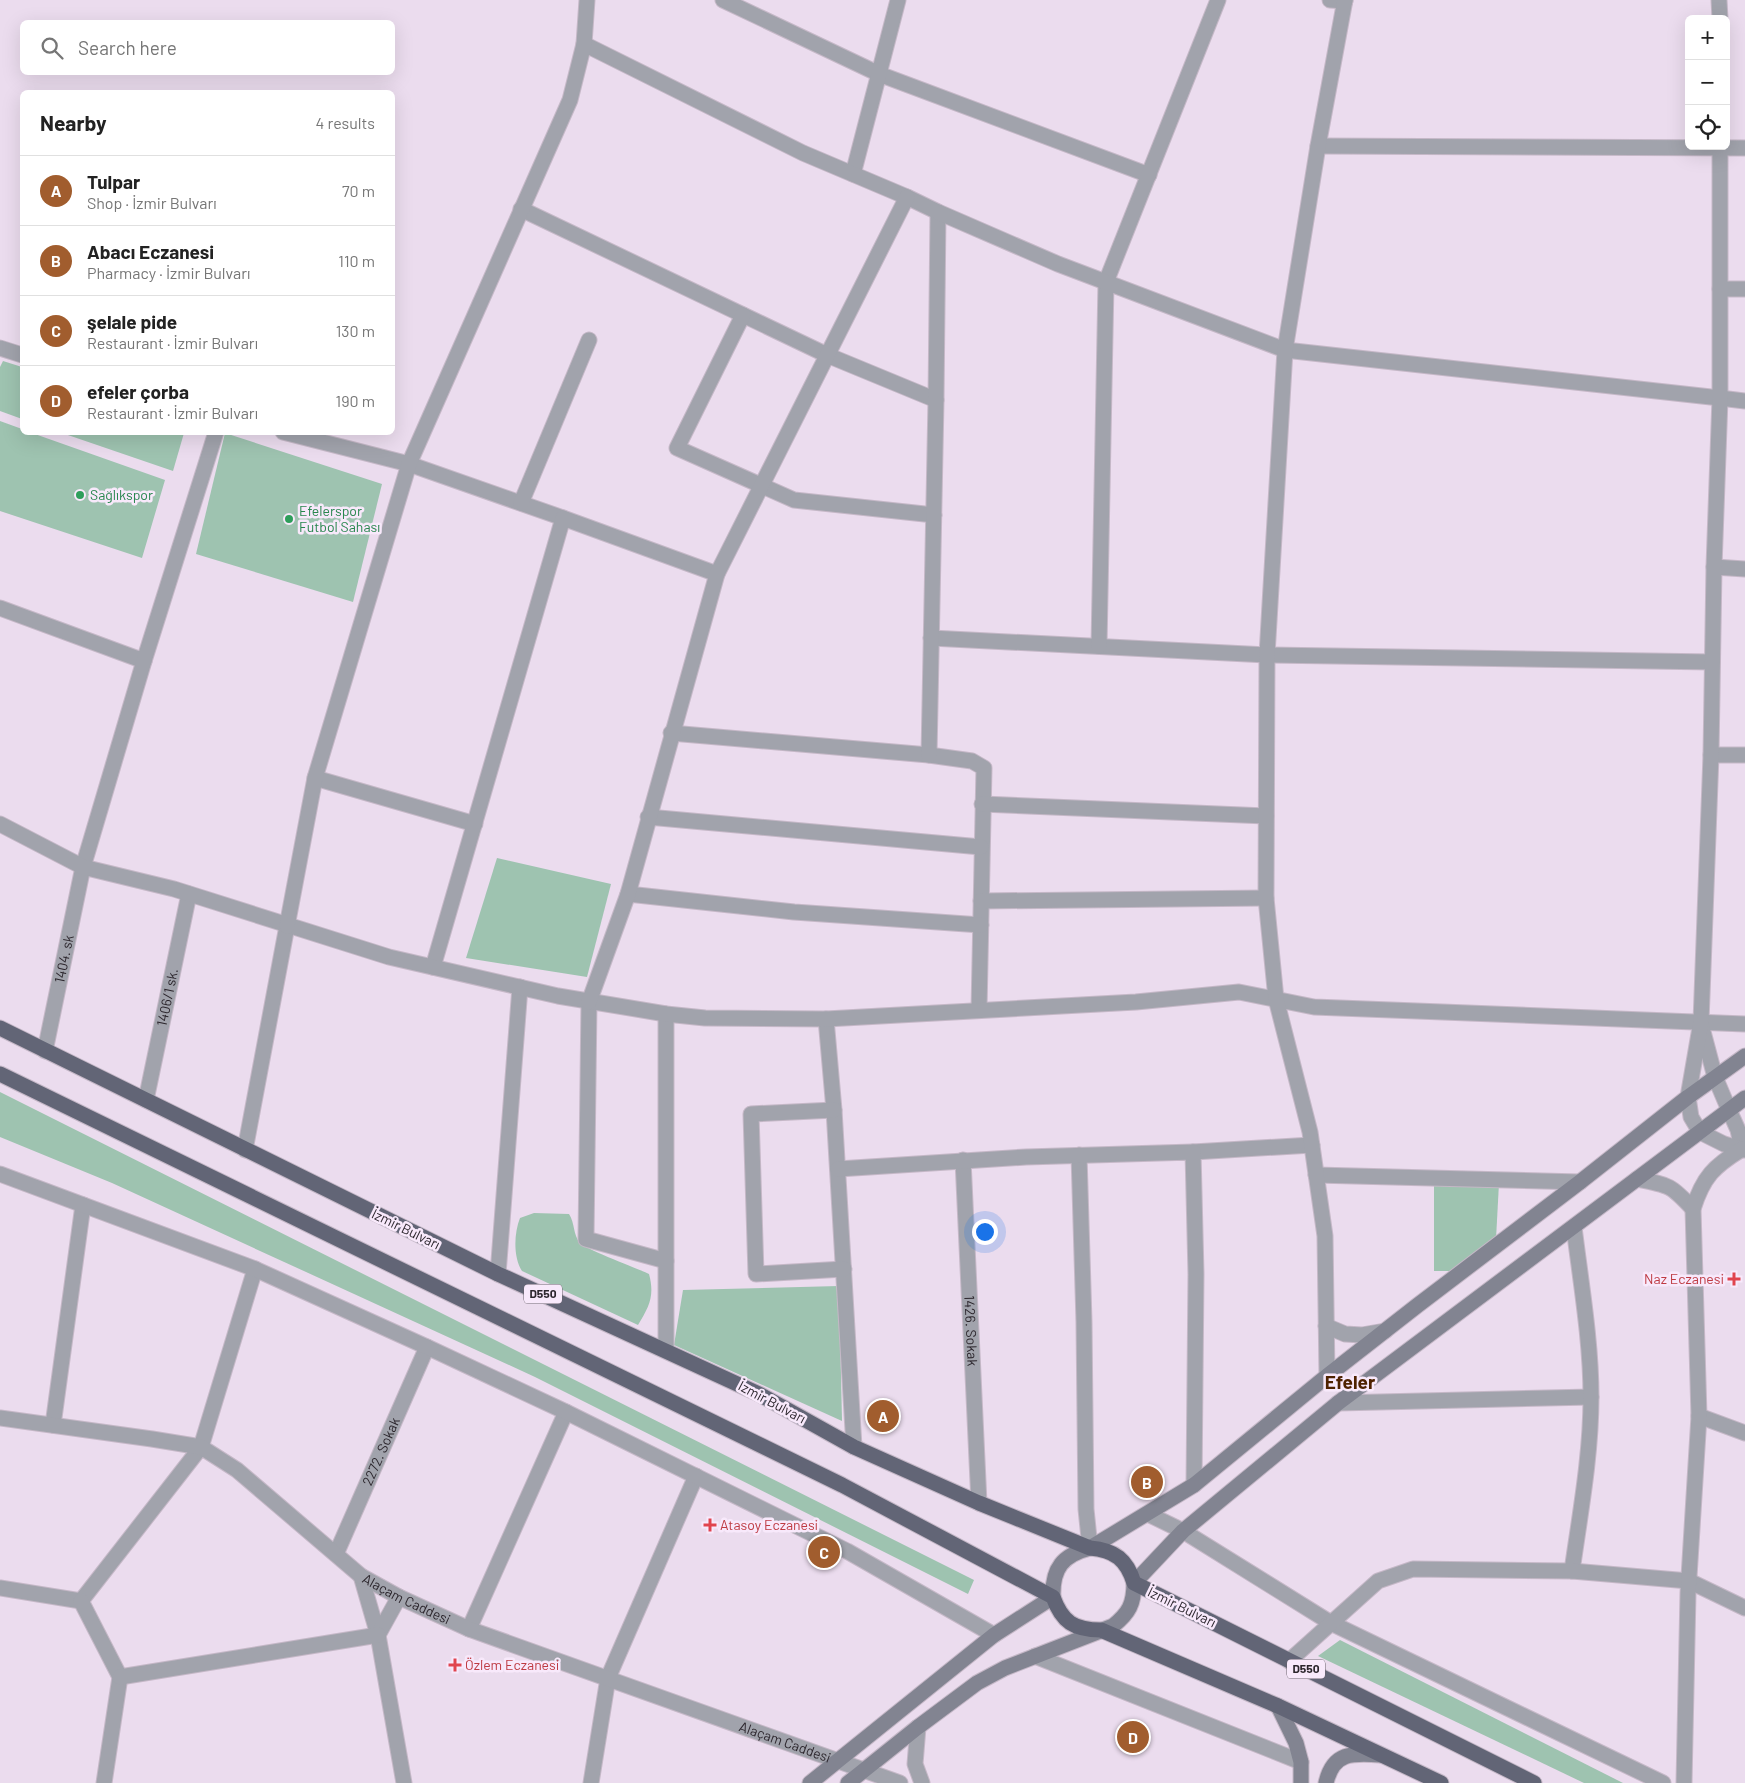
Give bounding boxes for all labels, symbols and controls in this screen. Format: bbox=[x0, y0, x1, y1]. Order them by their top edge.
map controls bbox=[1685, 15, 1730, 150]
button: + bbox=[1685, 15, 1730, 60]
search box bbox=[20, 20, 395, 75]
icon: search bbox=[38, 34, 66, 62]
text: Search here bbox=[78, 36, 177, 59]
button: − bbox=[1685, 60, 1730, 105]
button: locate bbox=[1685, 105, 1730, 150]
text: Nearby bbox=[40, 110, 106, 135]
text: 4 results bbox=[315, 113, 375, 132]
text: Tulpar bbox=[87, 170, 140, 193]
text: A bbox=[51, 181, 61, 200]
text: 70 m bbox=[342, 181, 375, 200]
text: Shop · İzmir Bulvarı bbox=[87, 193, 217, 212]
text: Abacı Eczanesi bbox=[87, 240, 214, 263]
text: B bbox=[51, 251, 61, 270]
text: 110 m bbox=[338, 251, 375, 270]
text: Pharmacy · İzmir Bulvarı bbox=[87, 263, 250, 282]
text: şelale pide bbox=[87, 310, 177, 333]
text: C bbox=[51, 321, 61, 340]
text: 130 m bbox=[336, 321, 375, 340]
text: Restaurant · İzmir Bulvarı bbox=[87, 333, 258, 352]
text: efeler çorba bbox=[87, 380, 189, 403]
text: D bbox=[51, 391, 61, 410]
text: 190 m bbox=[336, 391, 375, 410]
text: Restaurant · İzmir Bulvarı bbox=[87, 403, 258, 422]
place label: Sağlıkspor bbox=[90, 486, 153, 503]
marker: Sağlıkspor bbox=[74, 489, 86, 501]
place label: Efelerspor Futbol Sahası bbox=[299, 502, 380, 535]
marker: Efelerspor Futbol Sahası bbox=[283, 513, 295, 525]
street label: 1404. sk bbox=[50, 933, 77, 984]
street label: 1406/1 sk. bbox=[153, 967, 181, 1028]
street label: İzmir Bulvarı bbox=[369, 1205, 443, 1252]
your location bbox=[972, 1219, 998, 1245]
place label: Naz Eczanesi bbox=[1644, 1270, 1724, 1287]
marker: Naz Eczanesi bbox=[1728, 1273, 1740, 1285]
road number: D550 bbox=[524, 1285, 562, 1304]
street label: 1426. Sokak bbox=[961, 1295, 982, 1367]
district label: Efeler bbox=[1325, 1370, 1376, 1393]
street label: İzmir Bulvarı bbox=[736, 1377, 809, 1426]
pin: A bbox=[867, 1397, 899, 1435]
street label: 2272. Sokak bbox=[358, 1415, 403, 1488]
pin: B bbox=[1131, 1463, 1163, 1501]
place label: Atasoy Eczanesi bbox=[720, 1516, 818, 1533]
marker: Atasoy Eczanesi bbox=[704, 1519, 716, 1531]
pin: C bbox=[808, 1533, 840, 1571]
street label: Alaçam Caddesi bbox=[360, 1570, 453, 1627]
street label: İzmir Bulvarı bbox=[1145, 1583, 1219, 1630]
place label: Özlem Eczanesi bbox=[465, 1656, 559, 1673]
marker: Özlem Eczanesi bbox=[449, 1659, 461, 1671]
road number: D550 bbox=[1287, 1660, 1325, 1678]
street label: Alaçam Caddesi bbox=[737, 1717, 833, 1766]
pin: D bbox=[1117, 1718, 1149, 1756]

